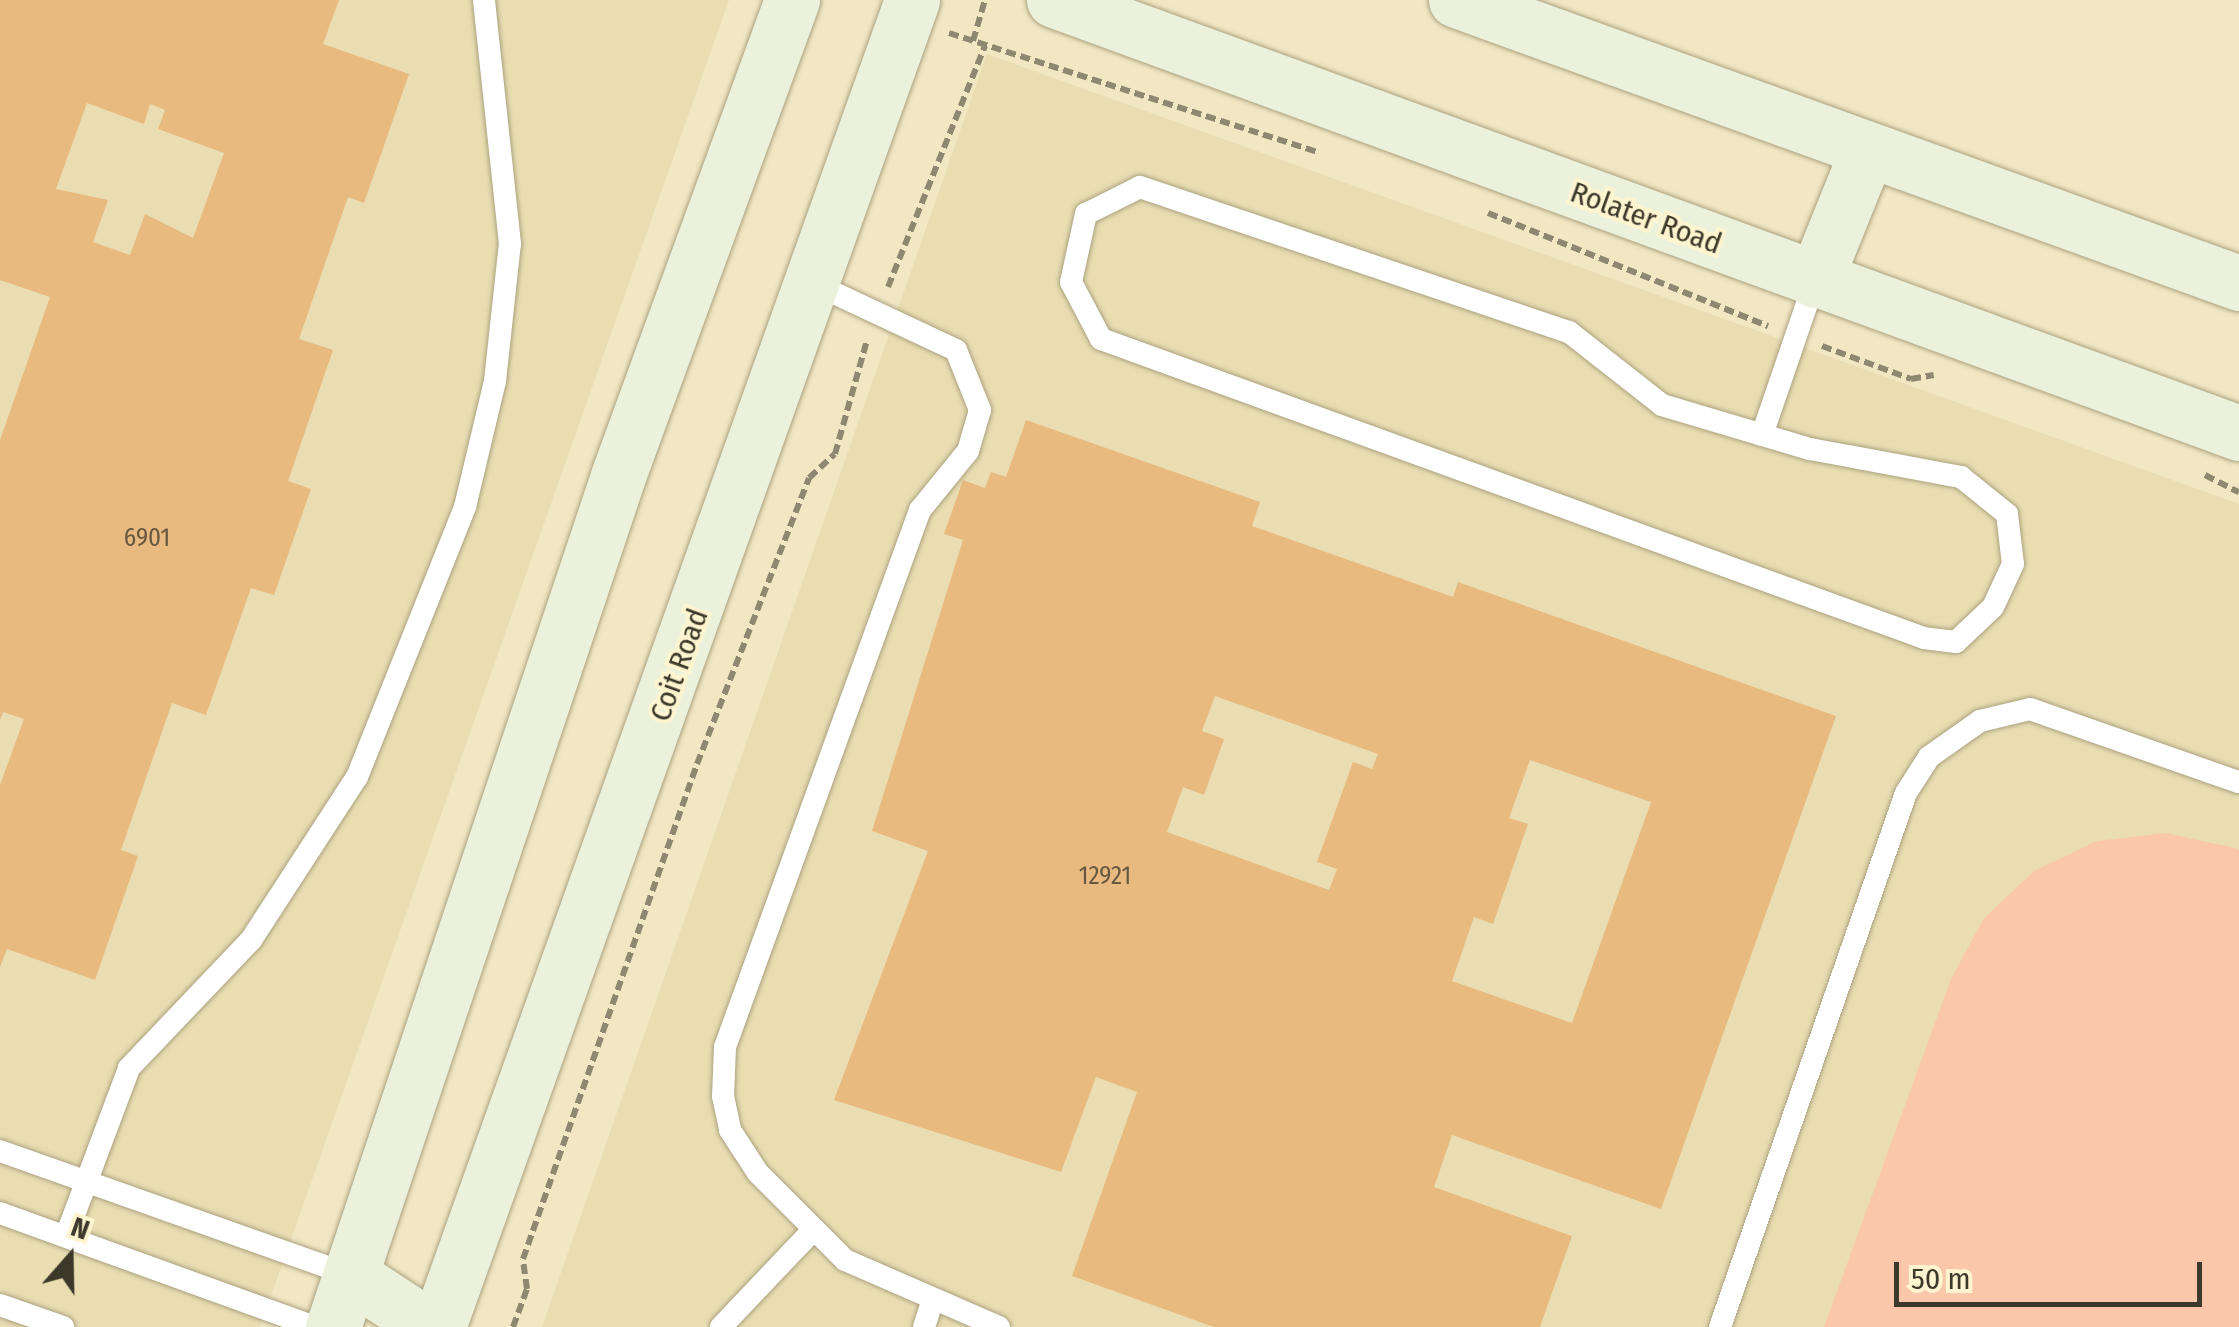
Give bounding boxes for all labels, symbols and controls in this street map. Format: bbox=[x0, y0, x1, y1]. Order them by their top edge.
street label: Rolater Road bbox=[1566, 174, 1726, 262]
house number: 6901 bbox=[124, 523, 170, 553]
street label: Coit Road bbox=[642, 604, 716, 726]
house number: 12921 bbox=[1079, 861, 1131, 891]
north arrow bbox=[20, 1207, 120, 1307]
text: N bbox=[67, 1210, 94, 1247]
scale bar bbox=[1899, 1242, 2206, 1304]
text: 50 m bbox=[1911, 1261, 1971, 1297]

